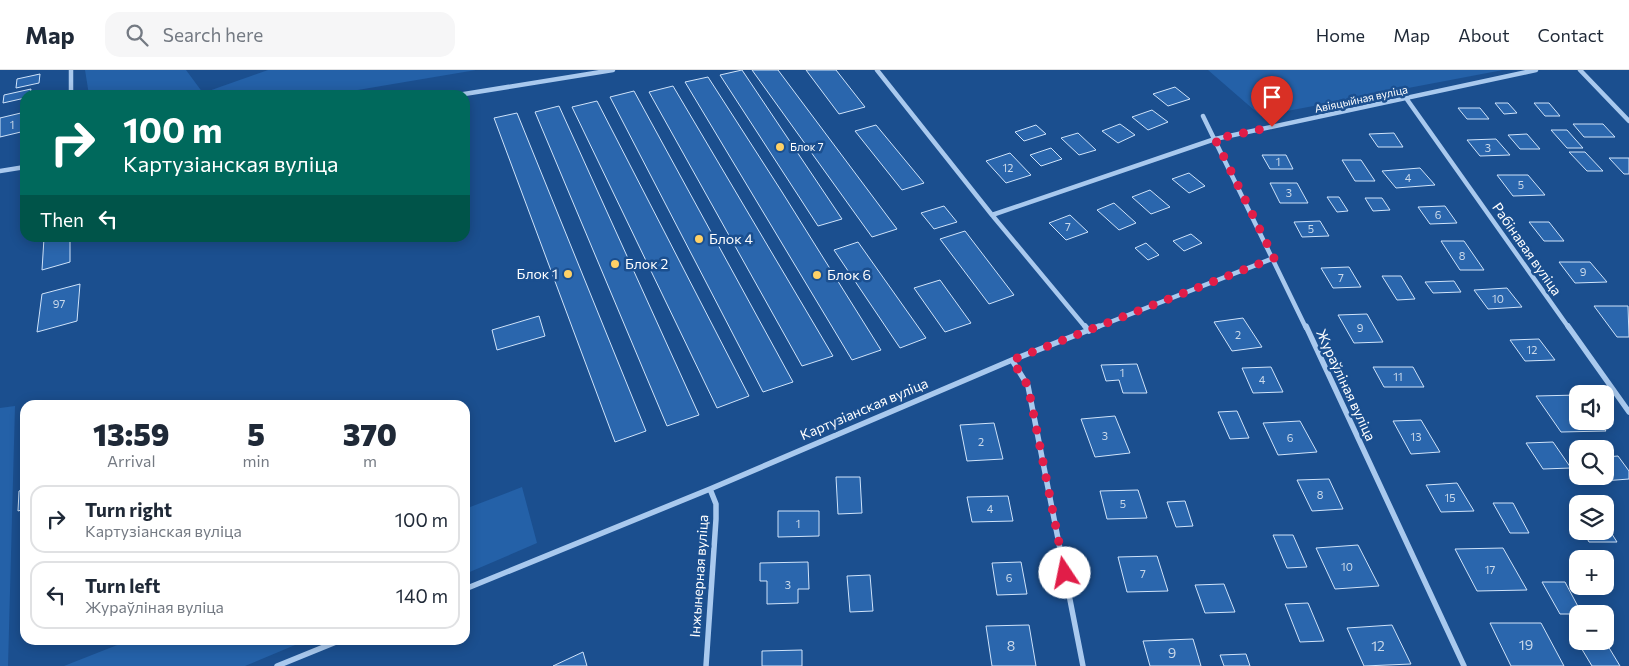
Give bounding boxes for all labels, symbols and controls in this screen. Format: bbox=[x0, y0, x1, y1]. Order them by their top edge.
search box bbox=[105, 12, 455, 57]
text: Map bbox=[25, 20, 75, 49]
icon: search bbox=[123, 21, 151, 49]
text: Search here bbox=[163, 23, 263, 46]
text: Home bbox=[1316, 24, 1365, 46]
text: Map bbox=[1393, 24, 1430, 46]
text: About bbox=[1458, 24, 1510, 46]
text: Contact bbox=[1538, 24, 1604, 46]
pin bbox=[1251, 76, 1293, 127]
street label: Авіяцыйная вуліца bbox=[1313, 82, 1409, 115]
icon: arrive bbox=[1258, 83, 1286, 111]
text: 100 m bbox=[123, 107, 223, 150]
icon: right bbox=[40, 110, 105, 175]
house number: 1 bbox=[10, 118, 14, 131]
place label: Блок 7 bbox=[790, 140, 824, 153]
marker: Блок 7 bbox=[774, 141, 786, 153]
house number: 3 bbox=[1485, 141, 1491, 154]
text: Картузіанская вуліца bbox=[123, 150, 338, 177]
house number: 1 bbox=[1276, 155, 1280, 168]
house number: 12 bbox=[1003, 161, 1013, 174]
house number: 4 bbox=[1405, 171, 1412, 184]
house number: 5 bbox=[1518, 178, 1524, 191]
house number: 3 bbox=[1286, 186, 1292, 199]
street label: Рабінавая вуліца bbox=[1489, 199, 1566, 298]
icon: left bbox=[94, 205, 122, 233]
text: Then bbox=[40, 208, 84, 231]
house number: 6 bbox=[1435, 208, 1442, 221]
house number: 7 bbox=[1065, 220, 1071, 233]
house number: 5 bbox=[1308, 222, 1314, 235]
place label: Блок 4 bbox=[709, 230, 753, 247]
marker: Блок 4 bbox=[693, 233, 705, 245]
house number: 8 bbox=[1459, 249, 1466, 262]
place label: Блок 2 bbox=[625, 255, 668, 272]
marker: Блок 2 bbox=[609, 258, 621, 270]
place label: Блок 1 bbox=[517, 265, 558, 282]
house number: 9 bbox=[1580, 265, 1587, 278]
place label: Блок 6 bbox=[827, 266, 871, 283]
marker: Блок 1 bbox=[562, 268, 574, 280]
marker: Блок 6 bbox=[811, 269, 823, 281]
house number: 7 bbox=[1338, 271, 1344, 284]
house number: 10 bbox=[1492, 292, 1504, 305]
house number: 97 bbox=[53, 297, 65, 310]
house number: 9 bbox=[1357, 321, 1364, 334]
street label: Жураўліная вуліца bbox=[1313, 326, 1380, 443]
house number: 2 bbox=[1235, 328, 1241, 341]
house number: 12 bbox=[1527, 343, 1537, 356]
house number: 1 bbox=[1120, 366, 1124, 379]
house number: 11 bbox=[1393, 370, 1403, 383]
house number: 4 bbox=[1259, 373, 1266, 386]
street label: Картузіанская вуліца bbox=[797, 374, 930, 443]
map controls bbox=[1569, 385, 1614, 650]
button: sound bbox=[1569, 385, 1614, 430]
text: 13:59 bbox=[93, 415, 169, 452]
text: 5 bbox=[247, 415, 265, 452]
text: 370 bbox=[343, 415, 397, 452]
house number: 3 bbox=[1102, 429, 1108, 442]
house number: 13 bbox=[1411, 430, 1421, 443]
house number: 6 bbox=[1287, 431, 1294, 444]
house number: 2 bbox=[978, 435, 984, 448]
button: search bbox=[1569, 440, 1614, 485]
text: Arrival bbox=[107, 451, 155, 470]
text: min bbox=[243, 451, 270, 470]
text: m bbox=[363, 451, 377, 470]
house number: 8 bbox=[1317, 488, 1324, 501]
house number: 15 bbox=[1444, 491, 1456, 504]
button: layers bbox=[1569, 495, 1614, 540]
house number: 5 bbox=[1120, 497, 1126, 510]
text: Turn right bbox=[85, 498, 172, 521]
house number: 4 bbox=[987, 502, 994, 515]
icon: right bbox=[42, 505, 70, 533]
text: 100 m bbox=[395, 508, 448, 531]
street label: Інжынерная вуліца bbox=[686, 514, 711, 638]
house number: 1 bbox=[796, 517, 800, 530]
text: Картузіанская вуліца bbox=[85, 521, 242, 540]
position arrow bbox=[1038, 546, 1090, 598]
button: + bbox=[1569, 550, 1614, 595]
house number: 10 bbox=[1341, 560, 1353, 573]
house number: 17 bbox=[1485, 563, 1495, 576]
house number: 7 bbox=[1140, 567, 1146, 580]
house number: 6 bbox=[1006, 571, 1013, 584]
text: Turn left bbox=[85, 574, 160, 597]
house number: 3 bbox=[785, 578, 791, 591]
icon: left bbox=[42, 581, 70, 609]
text: 140 m bbox=[396, 584, 448, 607]
text: Жураўліная вуліца bbox=[85, 597, 224, 616]
button: − bbox=[1569, 605, 1614, 650]
house number: 19 bbox=[1519, 636, 1533, 653]
house number: 8 bbox=[1007, 637, 1015, 654]
house number: 12 bbox=[1371, 637, 1385, 654]
house number: 9 bbox=[1168, 644, 1176, 661]

